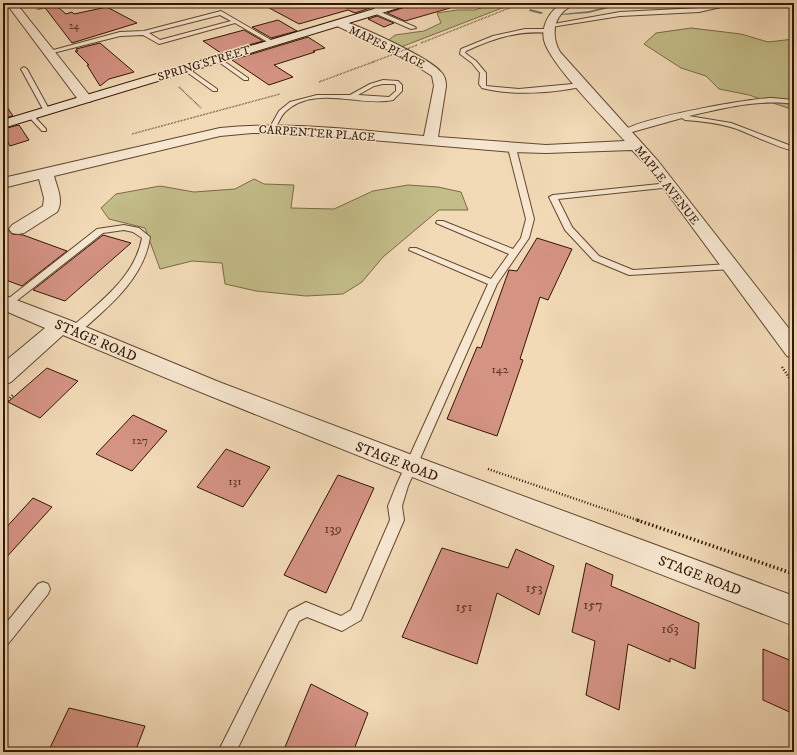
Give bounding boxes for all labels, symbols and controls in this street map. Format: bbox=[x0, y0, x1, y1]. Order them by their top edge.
house number: 24 bbox=[69, 20, 80, 32]
street label: MAPES PLACE bbox=[346, 23, 428, 73]
street label: SPRING STREET bbox=[156, 42, 252, 85]
street label: CARPENTER PLACE bbox=[258, 122, 376, 145]
street label: MAPLE AVENUE bbox=[631, 143, 702, 228]
street label: STAGE ROAD bbox=[52, 316, 139, 366]
house number: 142 bbox=[491, 362, 509, 377]
house number: 127 bbox=[132, 433, 148, 448]
street label: STAGE ROAD bbox=[353, 438, 441, 486]
house number: 131 bbox=[228, 474, 242, 489]
house number: 139 bbox=[324, 520, 342, 538]
street label: STAGE ROAD bbox=[656, 552, 744, 600]
house number: 153 bbox=[525, 579, 543, 597]
house number: 157 bbox=[583, 596, 603, 614]
house number: 151 bbox=[455, 598, 473, 616]
house number: 163 bbox=[661, 620, 679, 638]

